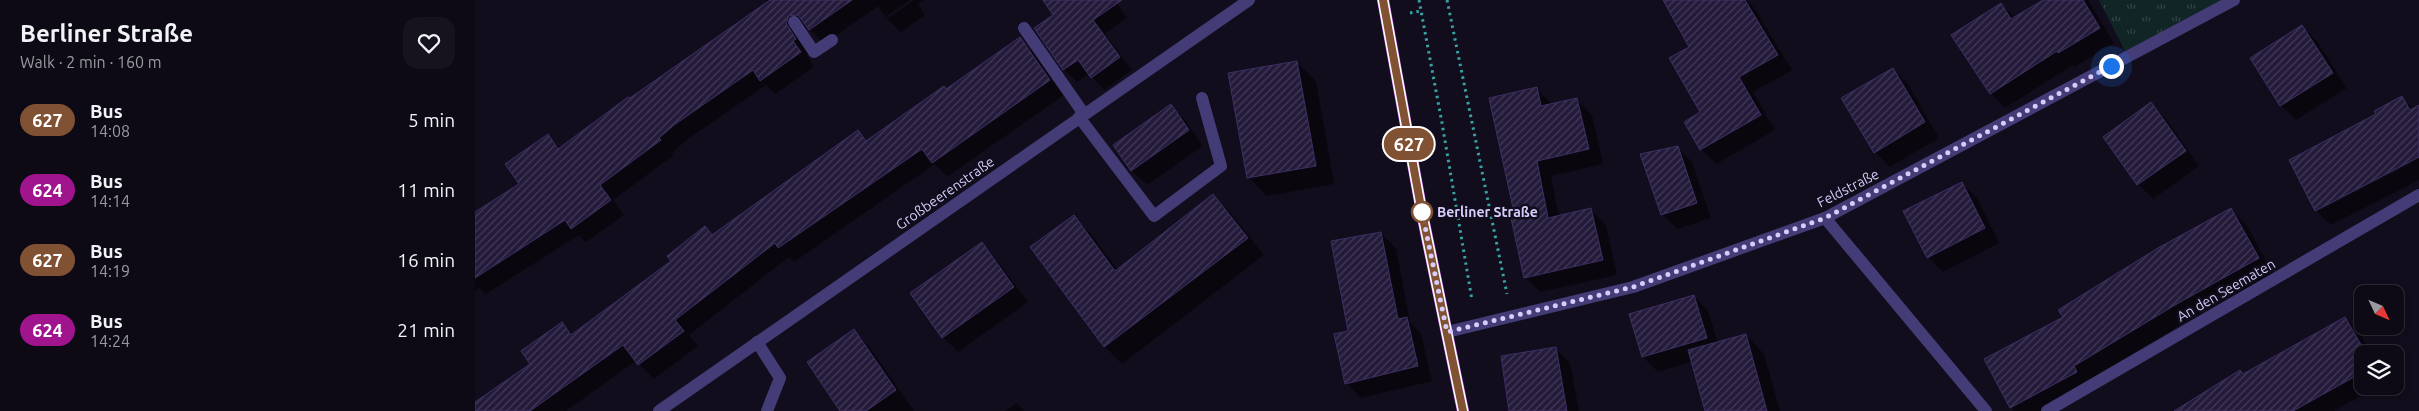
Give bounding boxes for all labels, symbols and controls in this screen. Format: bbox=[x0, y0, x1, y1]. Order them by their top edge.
button: heart bbox=[403, 17, 455, 69]
text: Berliner Straße bbox=[20, 20, 193, 47]
text: Walk · 2 min · 160 m bbox=[20, 53, 162, 71]
your location bbox=[2099, 54, 2124, 79]
text: Bus bbox=[90, 100, 123, 122]
text: 5 min bbox=[408, 109, 455, 131]
text: 627 bbox=[32, 110, 63, 130]
text: 14:08 bbox=[90, 122, 130, 140]
line badge: 627 bbox=[1380, 128, 1438, 160]
text: 627 bbox=[1394, 134, 1424, 154]
street label: Großbeerenstraße bbox=[893, 153, 997, 233]
street label: Feldstraße bbox=[1814, 166, 1882, 210]
text: Bus bbox=[90, 170, 123, 192]
text: 11 min bbox=[397, 179, 455, 201]
text: 624 bbox=[32, 180, 63, 200]
text: 14:14 bbox=[90, 192, 130, 210]
marker: Berliner Straße bbox=[1411, 201, 1433, 223]
place label: Berliner Straße bbox=[1437, 204, 1538, 220]
text: Bus bbox=[90, 240, 123, 262]
text: 16 min bbox=[397, 249, 455, 271]
text: 627 bbox=[32, 250, 63, 270]
street label: An den Seematen bbox=[2174, 255, 2278, 325]
text: 14:19 bbox=[90, 262, 130, 280]
north arrow bbox=[2354, 285, 2404, 335]
map controls bbox=[2354, 285, 2404, 395]
text: Bus bbox=[90, 310, 123, 332]
text: 21 min bbox=[397, 319, 455, 341]
text: 624 bbox=[32, 320, 63, 340]
text: 14:24 bbox=[90, 332, 130, 350]
button: layers bbox=[2354, 345, 2404, 395]

